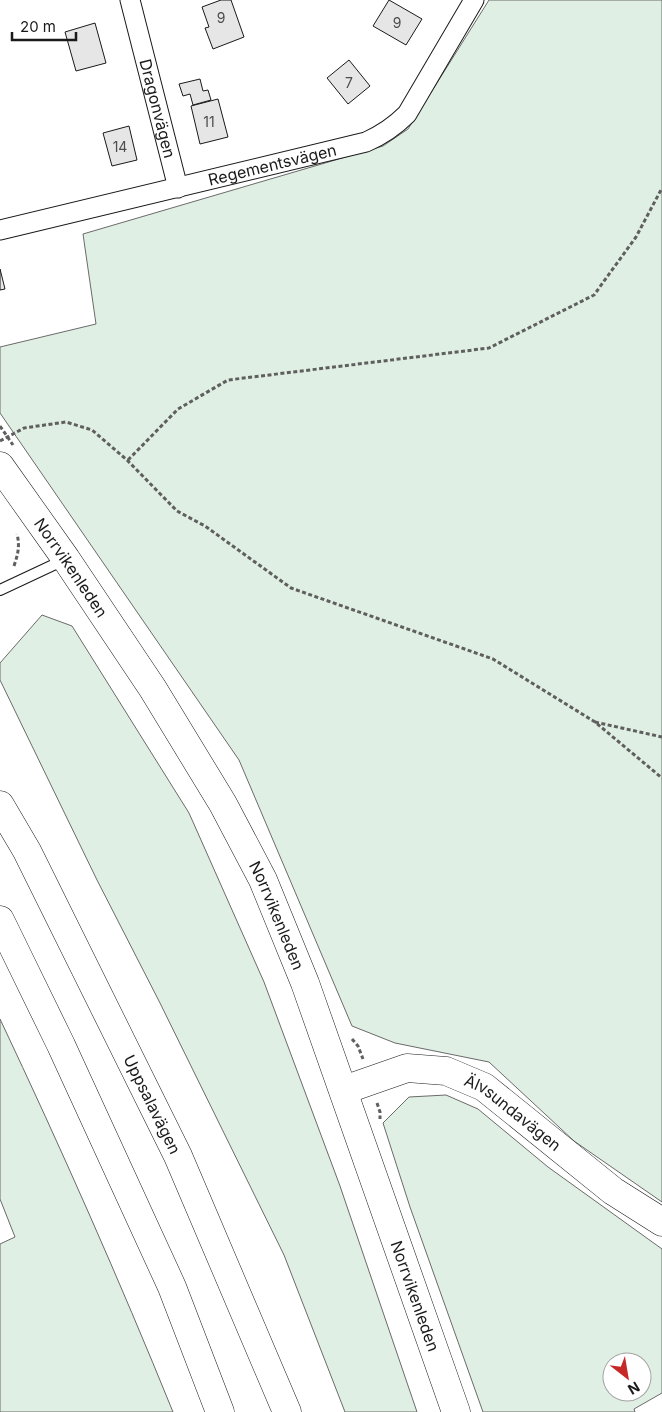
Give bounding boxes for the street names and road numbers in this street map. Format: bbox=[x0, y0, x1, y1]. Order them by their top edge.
street label: Dragonvägen bbox=[135, 57, 180, 160]
street label: Regementsvägen bbox=[206, 139, 338, 190]
street label: Norrvikenleden bbox=[30, 514, 112, 621]
street label: Norrvikenleden bbox=[245, 858, 309, 973]
street label: Uppsalavägen bbox=[119, 1051, 185, 1157]
street label: Älvsundavägen bbox=[461, 1070, 565, 1155]
street label: Norrvikenleden bbox=[386, 1238, 444, 1354]

